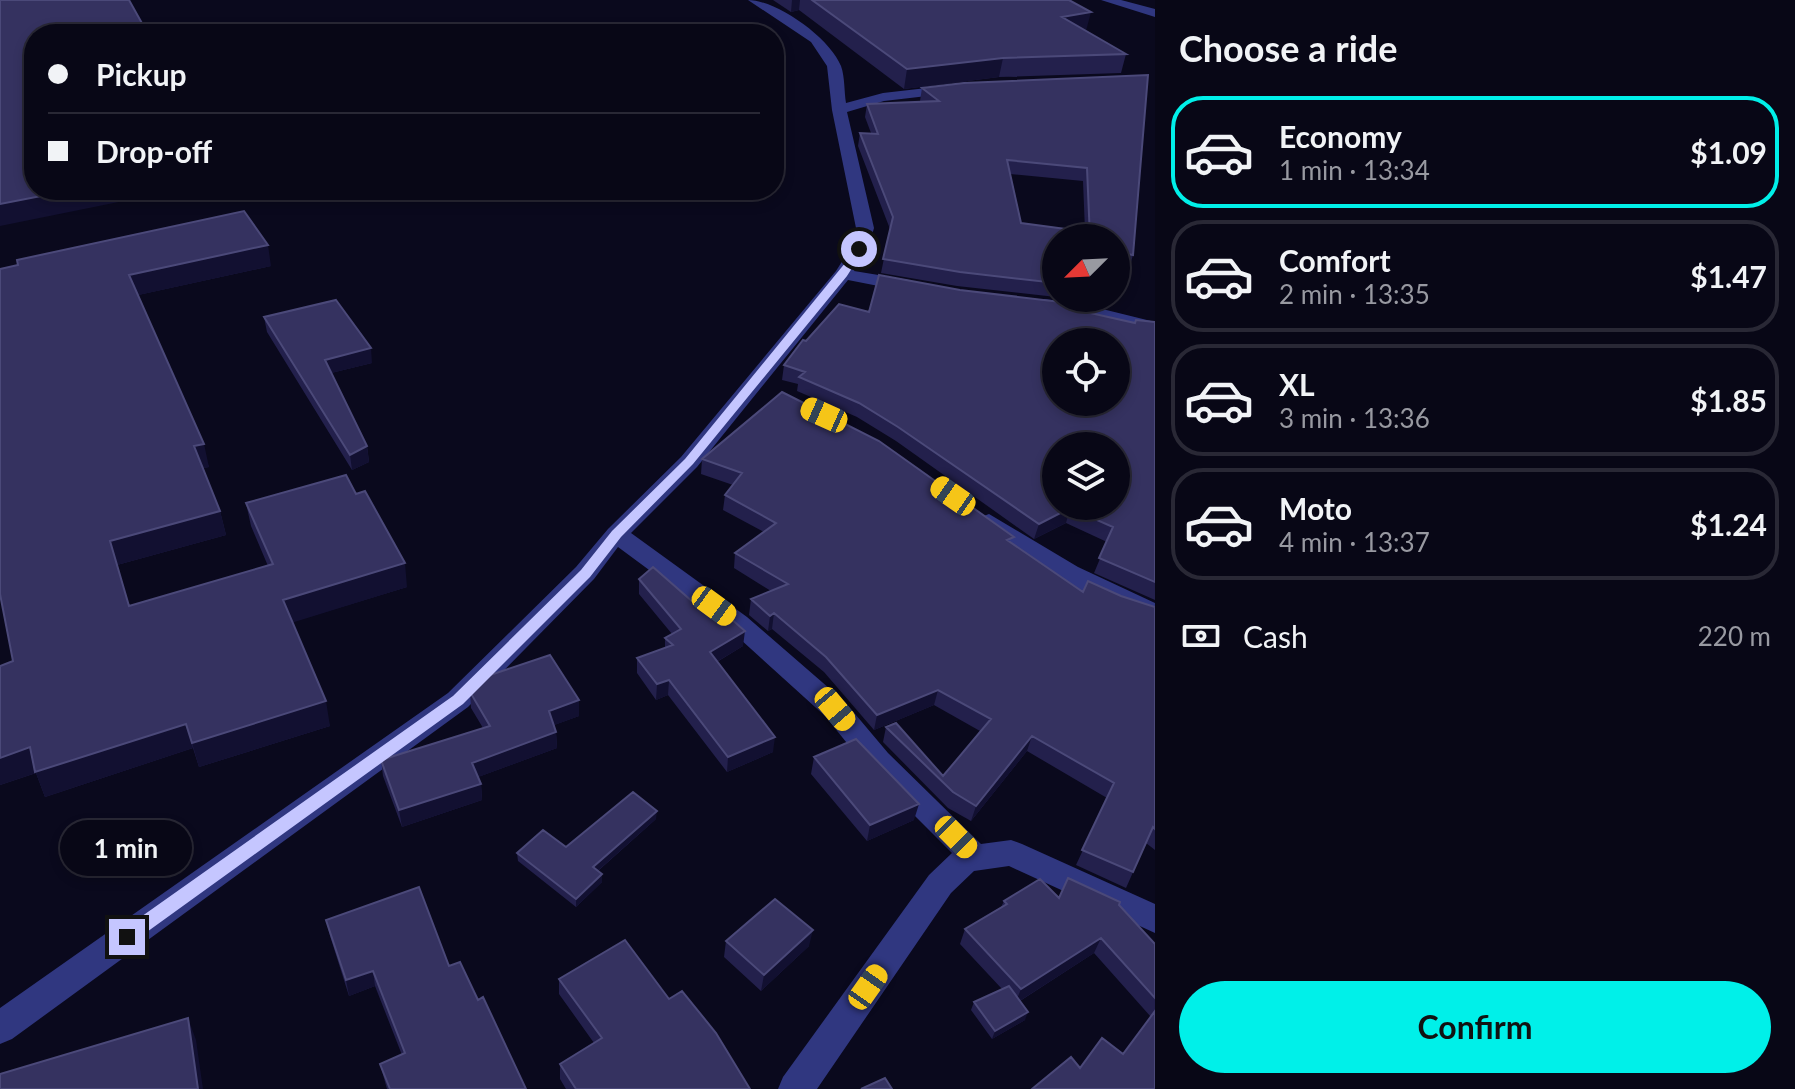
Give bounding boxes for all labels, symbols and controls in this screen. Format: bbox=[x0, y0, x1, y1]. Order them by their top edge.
text: Choose a ride bbox=[1179, 26, 1398, 70]
text: Pickup bbox=[96, 56, 187, 92]
icon: car bbox=[1183, 116, 1255, 188]
text: Economy bbox=[1279, 118, 1402, 154]
text: Drop-off bbox=[96, 133, 212, 169]
text: $1.09 bbox=[1690, 134, 1767, 170]
text: 1 min · 13:34 bbox=[1279, 154, 1430, 186]
north arrow bbox=[1042, 224, 1130, 312]
map controls bbox=[1042, 224, 1130, 520]
route start bbox=[841, 231, 877, 267]
icon: car bbox=[1183, 240, 1255, 312]
text: Comfort bbox=[1279, 242, 1391, 278]
text: $1.47 bbox=[1690, 258, 1767, 294]
text: 2 min · 13:35 bbox=[1279, 278, 1430, 310]
button: locate bbox=[1042, 328, 1130, 416]
icon: car bbox=[1183, 364, 1255, 436]
text: XL bbox=[1279, 366, 1315, 402]
text: $1.85 bbox=[1690, 382, 1767, 418]
car bbox=[797, 394, 851, 436]
text: 3 min · 13:36 bbox=[1279, 402, 1430, 434]
button: layers bbox=[1042, 432, 1130, 520]
car bbox=[926, 472, 980, 520]
icon: car bbox=[1183, 488, 1255, 560]
text: Moto bbox=[1279, 490, 1352, 526]
text: $1.24 bbox=[1690, 506, 1767, 542]
text: 4 min · 13:37 bbox=[1279, 526, 1430, 558]
car bbox=[688, 582, 740, 630]
icon: cash bbox=[1179, 614, 1223, 658]
text: Cash bbox=[1243, 618, 1308, 654]
text: 220 m bbox=[1698, 620, 1771, 652]
car bbox=[810, 683, 860, 735]
car bbox=[931, 812, 981, 862]
callout: 1 min bbox=[61, 821, 193, 877]
text: 1 min bbox=[94, 832, 158, 864]
route end bbox=[109, 919, 145, 955]
car bbox=[844, 960, 892, 1014]
button: Confirm bbox=[1179, 981, 1771, 1073]

